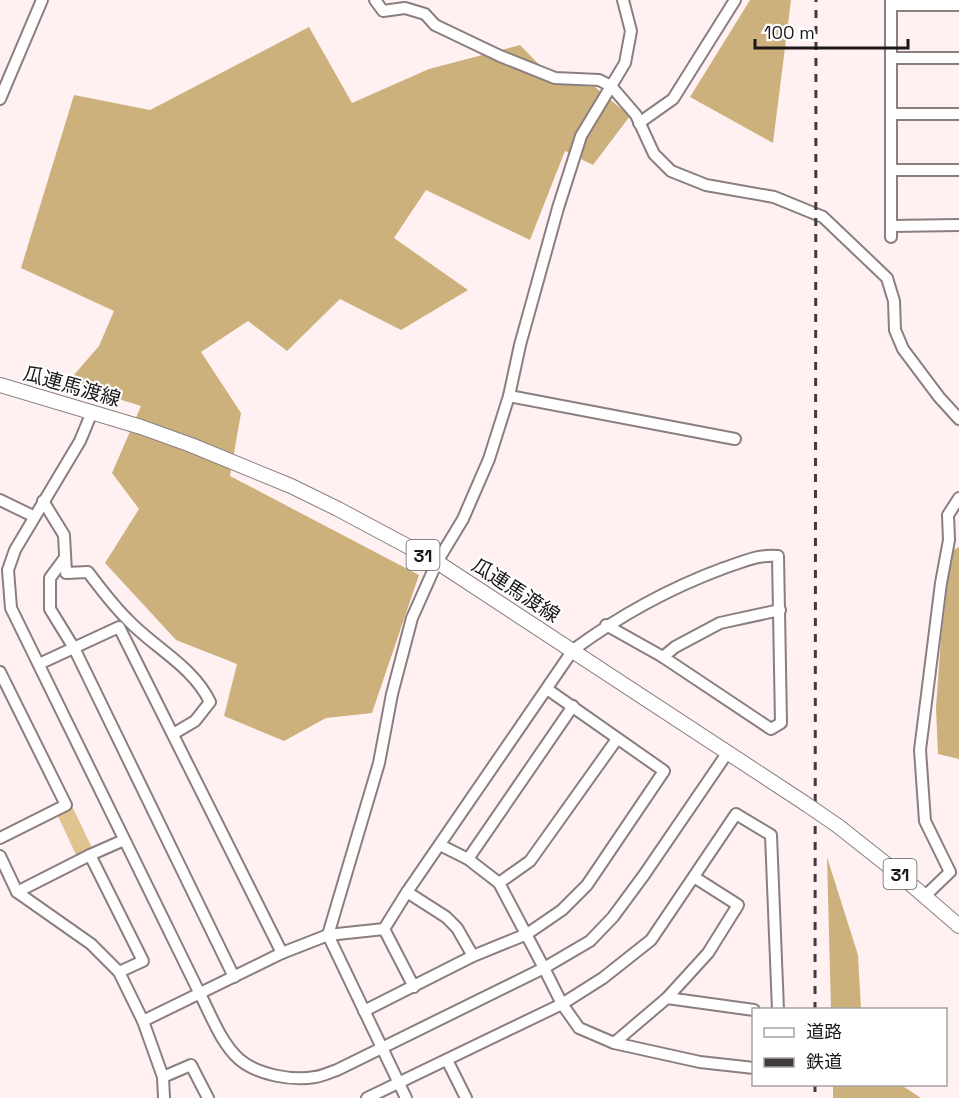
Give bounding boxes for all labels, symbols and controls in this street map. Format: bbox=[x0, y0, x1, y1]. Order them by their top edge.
scale bar bbox=[755, 12, 908, 50]
text: 100 m bbox=[764, 21, 815, 44]
street label: 瓜連馬渡線 bbox=[20, 360, 124, 412]
road number: 31 bbox=[406, 540, 440, 570]
street label: 瓜連馬渡線 bbox=[467, 552, 565, 628]
road number: 31 bbox=[884, 859, 916, 889]
legend bbox=[752, 1008, 947, 1086]
text: 道路 bbox=[806, 1020, 842, 1043]
text: 鉄道 bbox=[806, 1050, 842, 1073]

